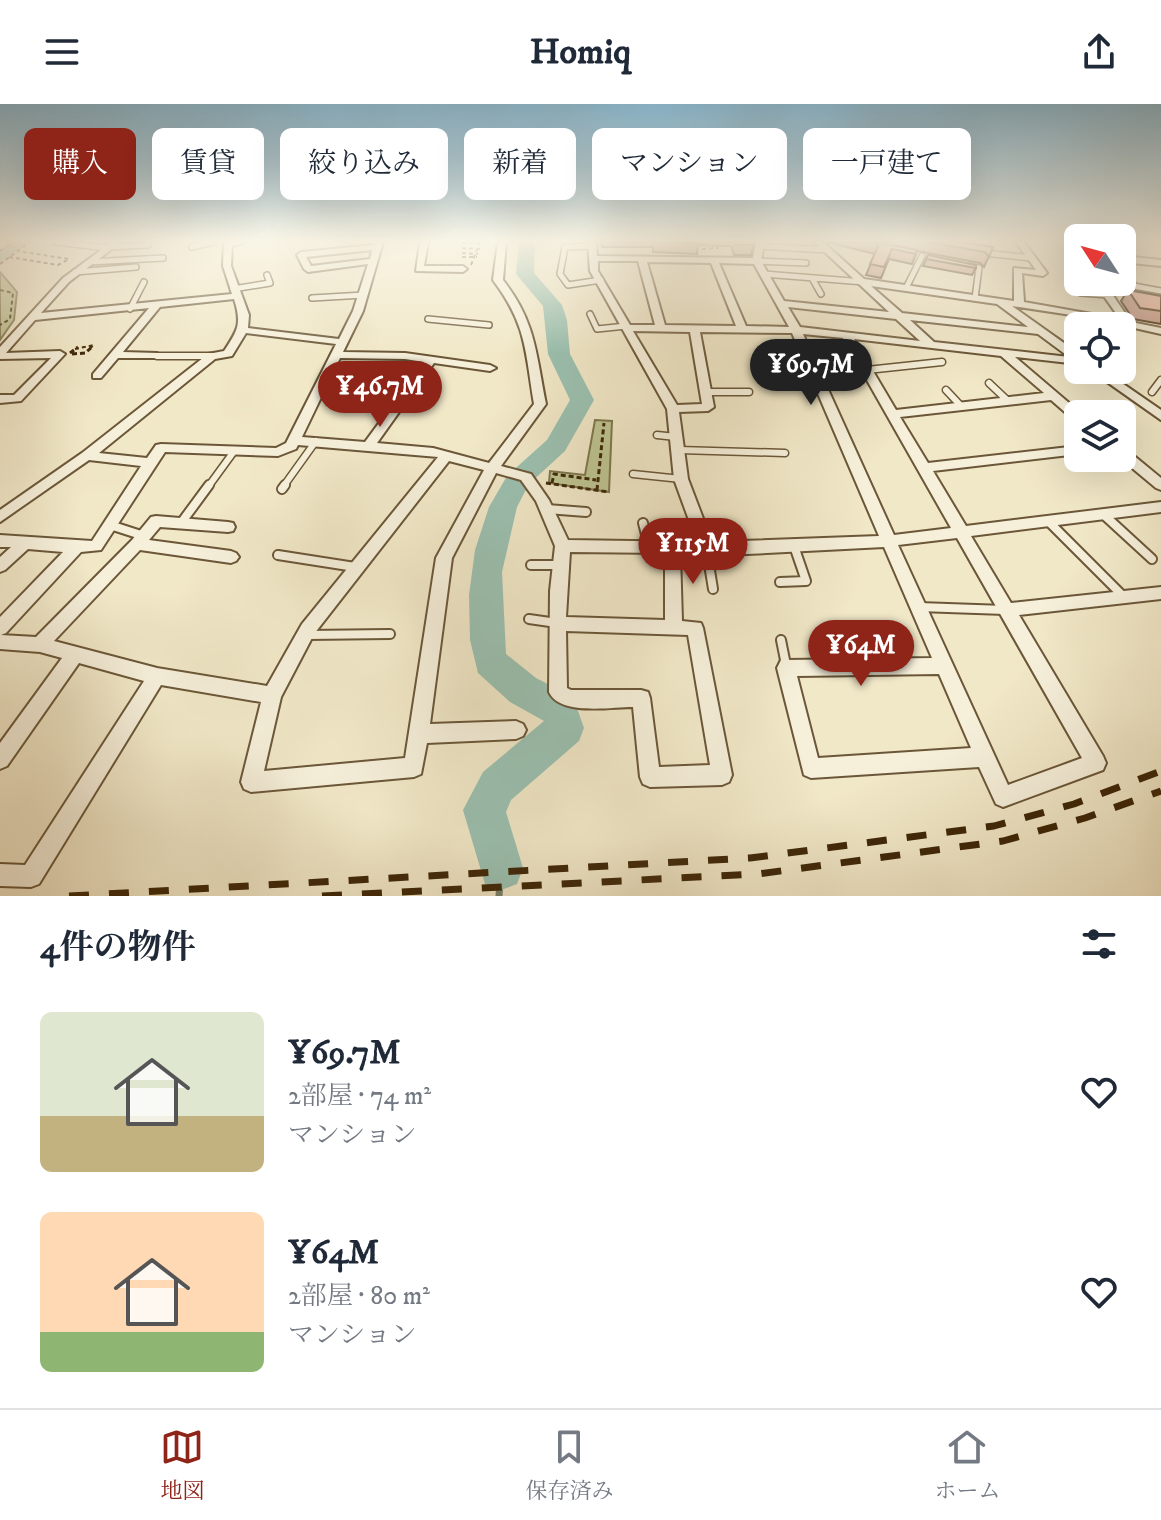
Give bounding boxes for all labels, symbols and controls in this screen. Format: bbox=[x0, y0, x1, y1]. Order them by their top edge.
icon: menu bbox=[40, 30, 84, 74]
text: Homiq bbox=[530, 30, 631, 75]
icon: share bbox=[1077, 30, 1121, 74]
chip: 購入 bbox=[24, 128, 136, 200]
chip: 賃貸 bbox=[152, 128, 264, 200]
chip: 絞り込み bbox=[280, 128, 448, 200]
chip: 新着 bbox=[464, 128, 576, 200]
chip: マンション bbox=[592, 128, 787, 200]
chip: 一戸建て bbox=[803, 128, 971, 200]
north arrow bbox=[1064, 224, 1136, 296]
map controls bbox=[1064, 224, 1136, 472]
button: locate bbox=[1064, 312, 1136, 384]
pin: ¥69.7M bbox=[746, 339, 876, 407]
text: ¥69.7M bbox=[768, 348, 854, 381]
pin: ¥46.7M bbox=[315, 361, 445, 429]
text: ¥46.7M bbox=[336, 370, 424, 403]
button: layers bbox=[1064, 400, 1136, 472]
pin: ¥115M bbox=[637, 518, 749, 586]
text: ¥115M bbox=[656, 527, 730, 560]
pin: ¥64M bbox=[814, 620, 908, 688]
text: ¥64M bbox=[826, 629, 896, 662]
icon: filters bbox=[1077, 922, 1121, 966]
text: 4件の物件 bbox=[40, 927, 196, 969]
text: ¥69.7M bbox=[288, 1032, 401, 1074]
icon: home bbox=[104, 1044, 200, 1140]
icon: heart bbox=[1077, 1070, 1121, 1114]
text: 2部屋 · 74 m² bbox=[288, 1080, 431, 1113]
text: マンション bbox=[288, 1119, 417, 1152]
text: ¥64M bbox=[288, 1232, 379, 1274]
icon: home bbox=[104, 1244, 200, 1340]
icon: heart bbox=[1077, 1270, 1121, 1314]
text: 2部屋 · 80 m² bbox=[288, 1280, 430, 1313]
text: マンション bbox=[288, 1319, 417, 1352]
tab: 地図 bbox=[160, 1425, 205, 1505]
tab: 保存済み bbox=[525, 1425, 614, 1505]
tab: ホーム bbox=[934, 1425, 1001, 1505]

